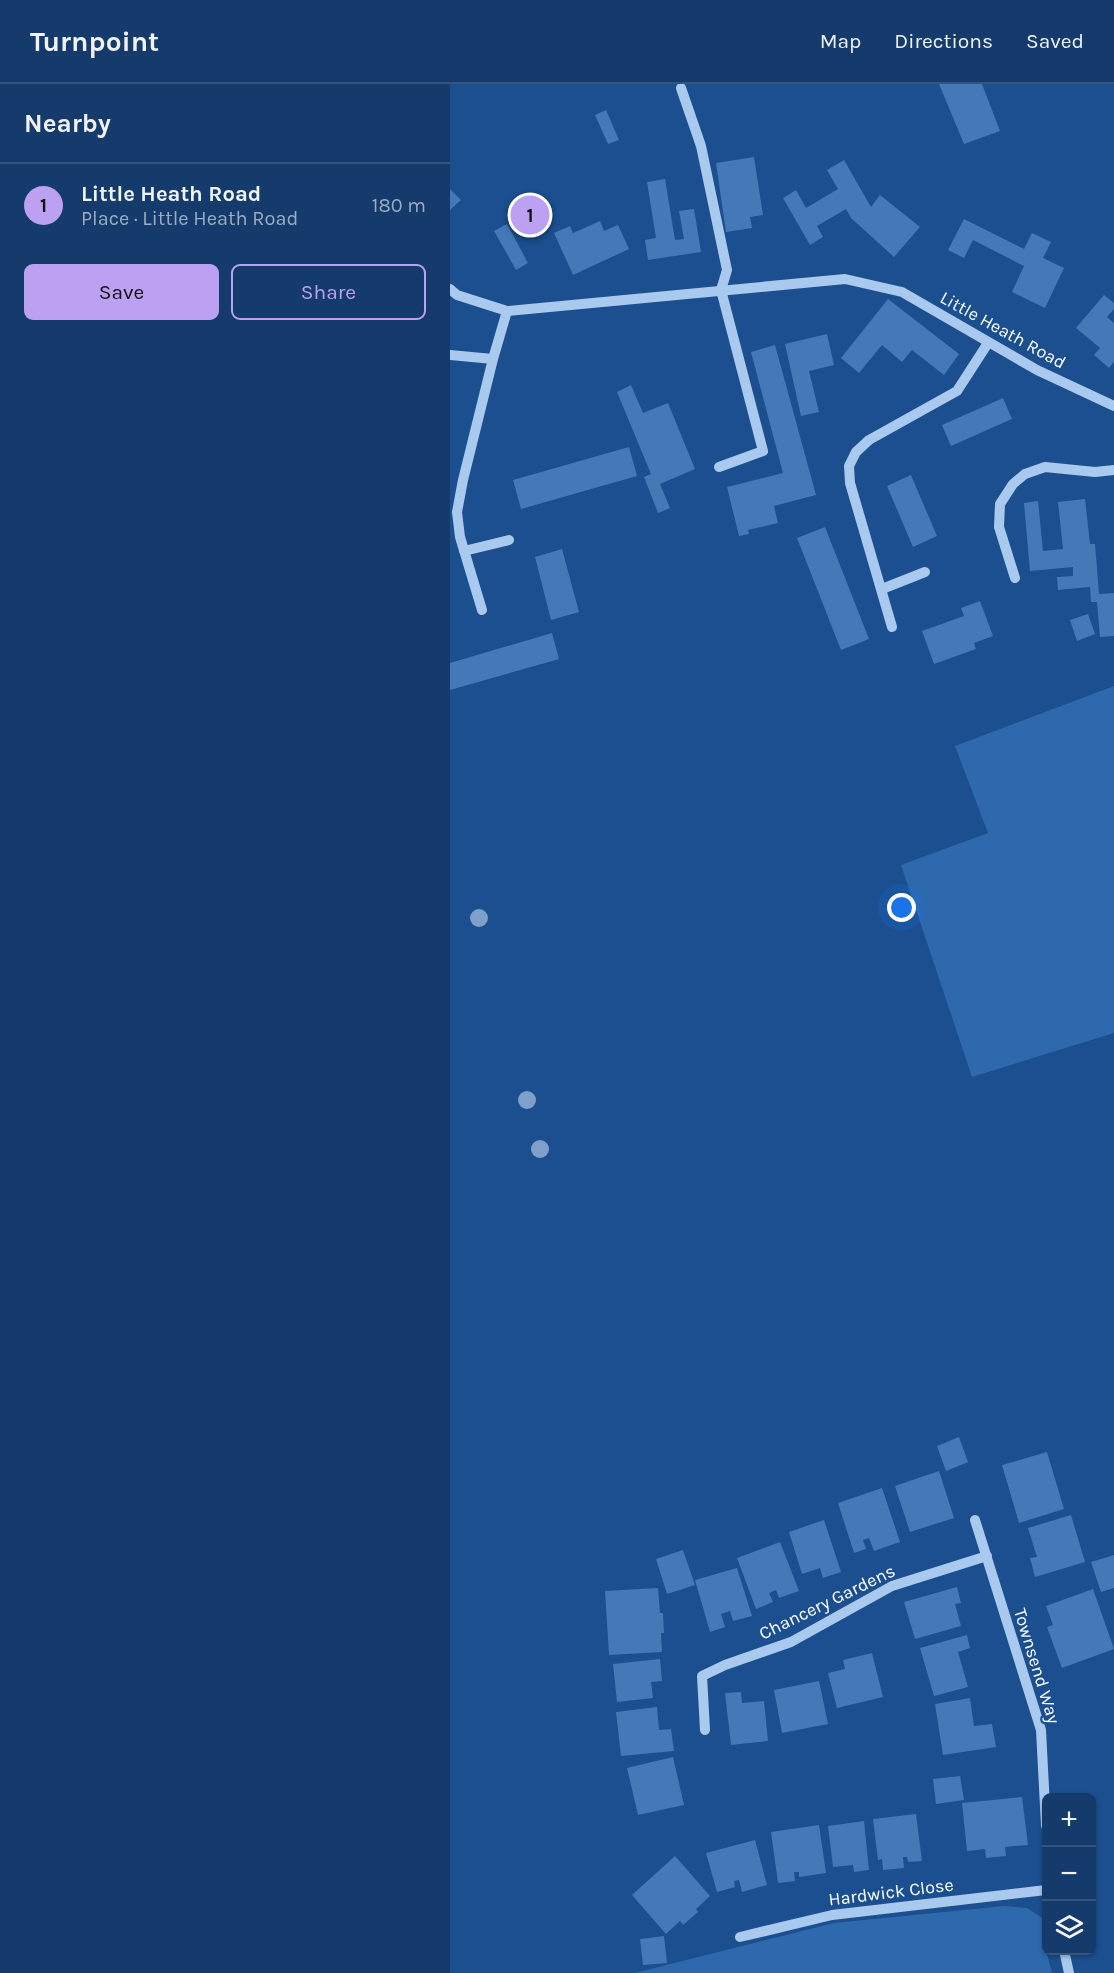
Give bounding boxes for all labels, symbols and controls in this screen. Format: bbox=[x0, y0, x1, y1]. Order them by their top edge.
text: Turnpoint bbox=[30, 25, 159, 58]
text: Map bbox=[820, 29, 861, 53]
text: Directions bbox=[894, 29, 993, 53]
text: Saved bbox=[1026, 29, 1084, 53]
text: Nearby bbox=[24, 108, 111, 139]
text: Little Heath Road bbox=[81, 181, 261, 207]
pin: 1 bbox=[510, 192, 550, 238]
text: 1 bbox=[40, 194, 47, 217]
text: 180 m bbox=[372, 194, 426, 217]
text: Place · Little Heath Road bbox=[81, 207, 298, 230]
button: Save bbox=[24, 264, 219, 320]
button: Share bbox=[231, 264, 426, 320]
street label: Little Heath Road bbox=[936, 286, 1070, 374]
your location bbox=[887, 893, 916, 922]
street label: Chancery Gardens bbox=[755, 1560, 899, 1644]
street label: Townsend Way bbox=[1009, 1606, 1065, 1727]
map controls bbox=[1042, 1793, 1096, 1955]
button: + bbox=[1042, 1793, 1096, 1847]
button: − bbox=[1042, 1847, 1096, 1901]
street label: Hardwick Close bbox=[827, 1873, 955, 1911]
button: layers bbox=[1042, 1901, 1096, 1955]

